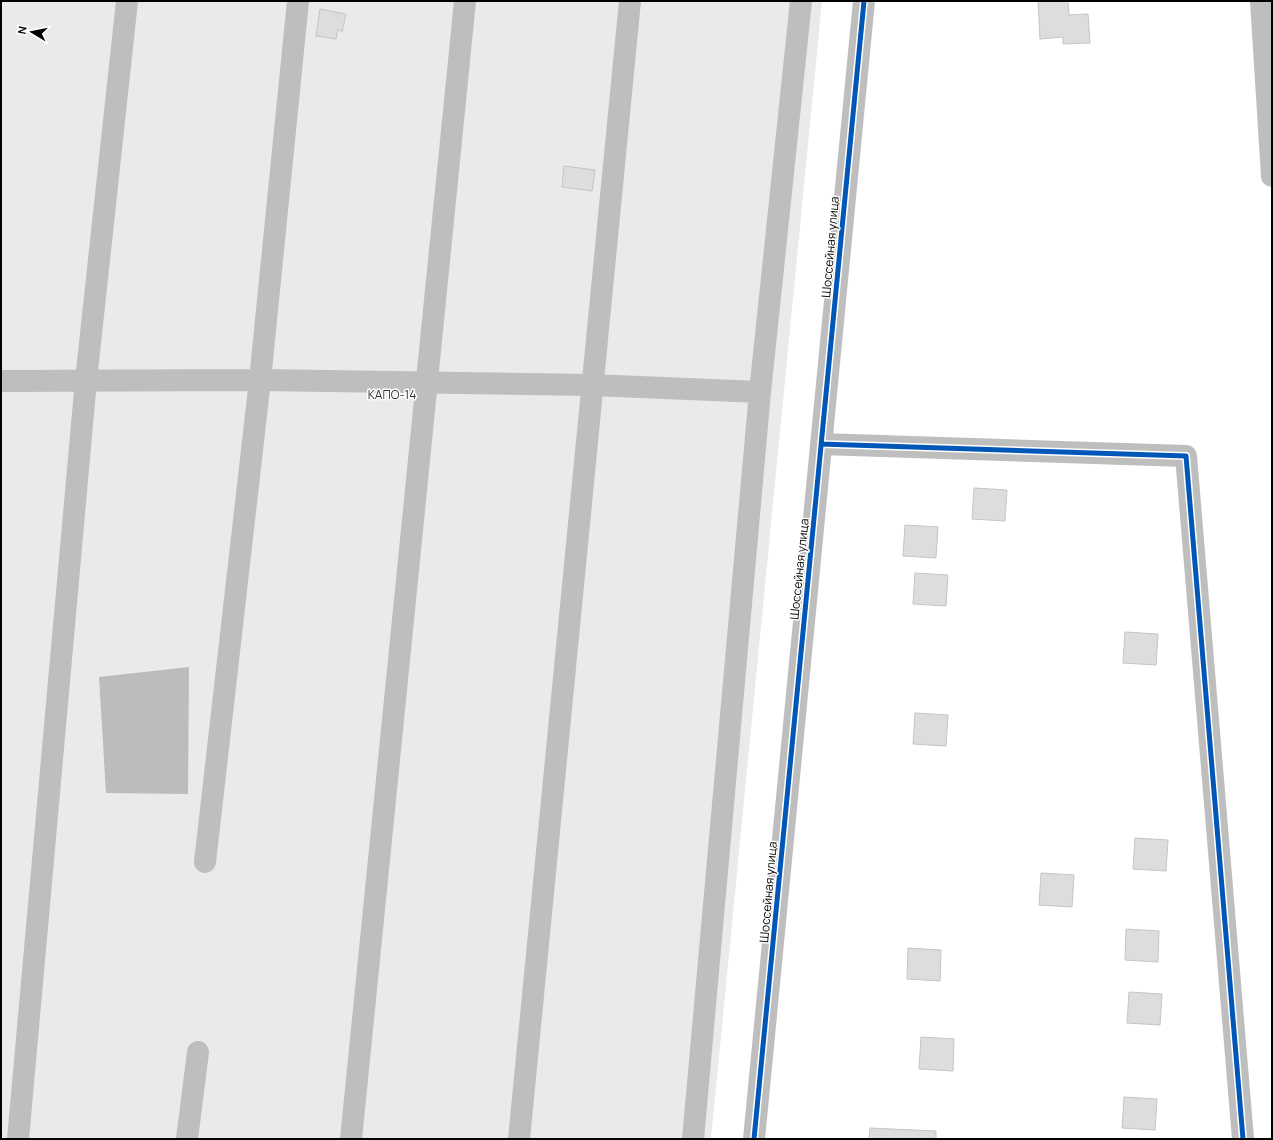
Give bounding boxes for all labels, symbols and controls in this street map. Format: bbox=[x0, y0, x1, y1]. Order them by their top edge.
north arrow bbox=[12, 12, 52, 52]
text: N bbox=[14, 25, 30, 35]
street label: Шоссейная улица bbox=[817, 196, 843, 298]
park label: КАПО-14 bbox=[368, 386, 416, 403]
street label: Шоссейная улица bbox=[785, 518, 813, 620]
street label: Шоссейная улица bbox=[755, 841, 781, 943]

